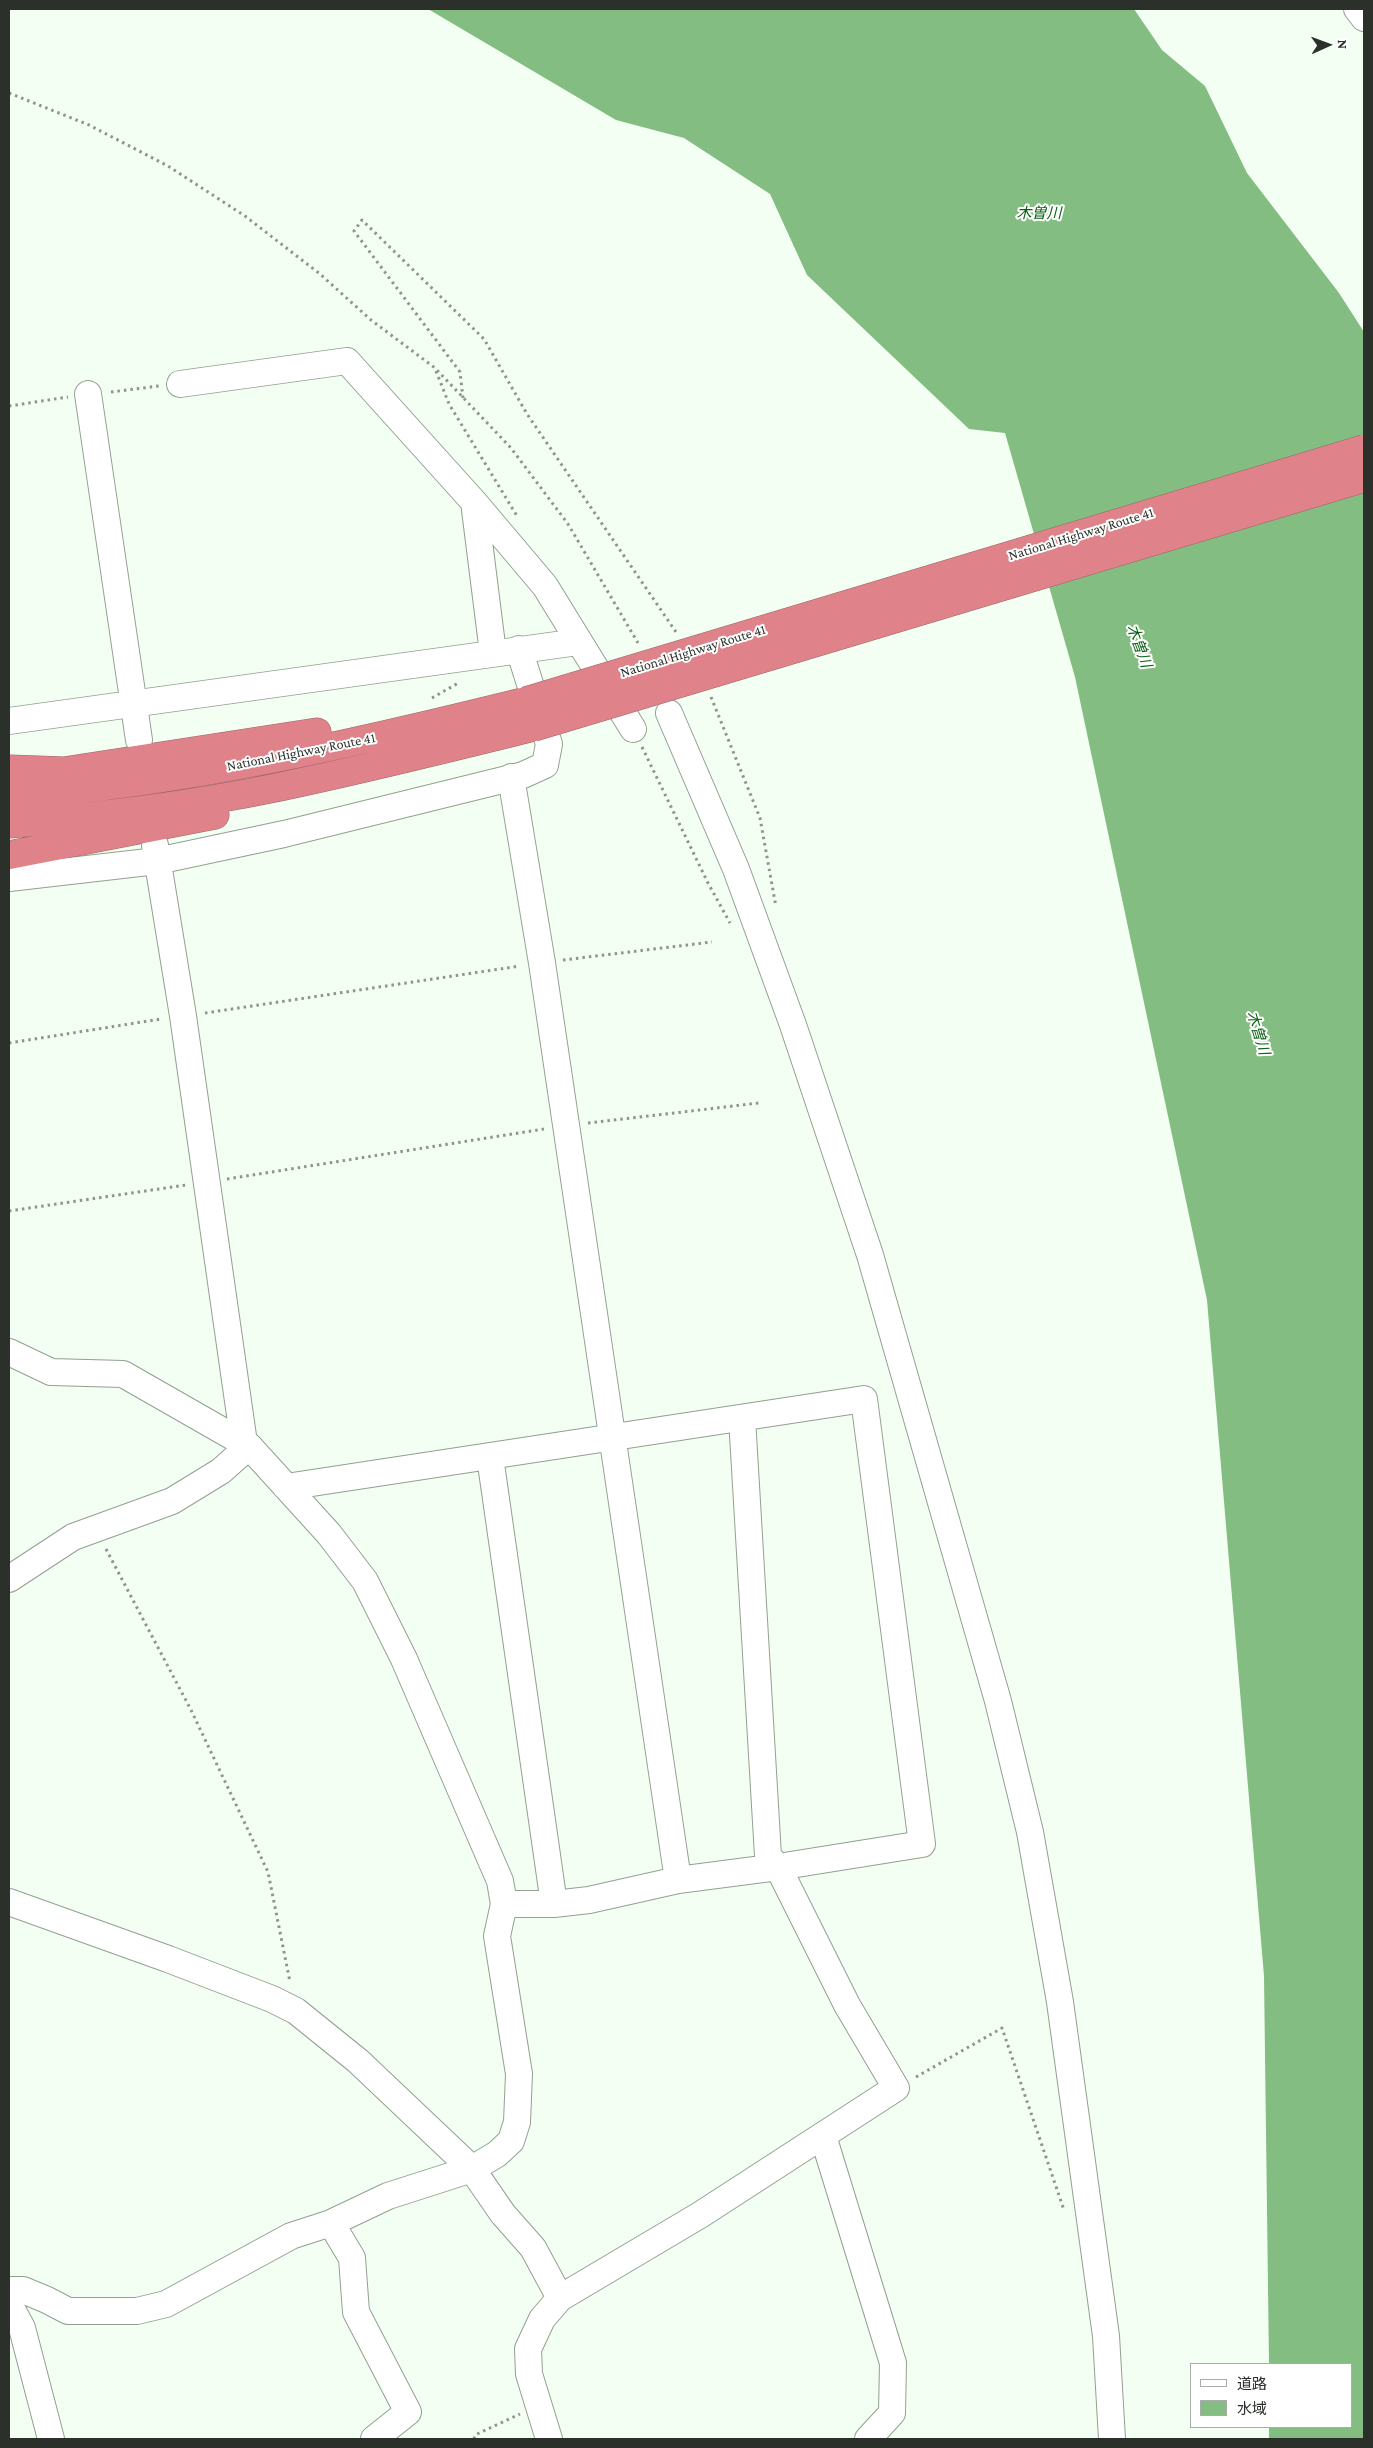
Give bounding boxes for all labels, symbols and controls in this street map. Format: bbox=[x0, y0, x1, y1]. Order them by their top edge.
north arrow bbox=[1303, 20, 1353, 70]
text: N bbox=[1335, 39, 1351, 50]
water label: 木曽川 bbox=[1017, 204, 1061, 222]
street label: National Highway Route 41 bbox=[1006, 504, 1156, 564]
street label: National Highway Route 41 bbox=[618, 621, 768, 681]
water label: 木曽川 bbox=[1123, 622, 1155, 670]
street label: National Highway Route 41 bbox=[225, 729, 377, 775]
water label: 木曽川 bbox=[1243, 1009, 1273, 1057]
legend bbox=[1190, 2363, 1353, 2428]
text: 道路 bbox=[1237, 2376, 1267, 2392]
text: 水域 bbox=[1237, 2401, 1267, 2417]

